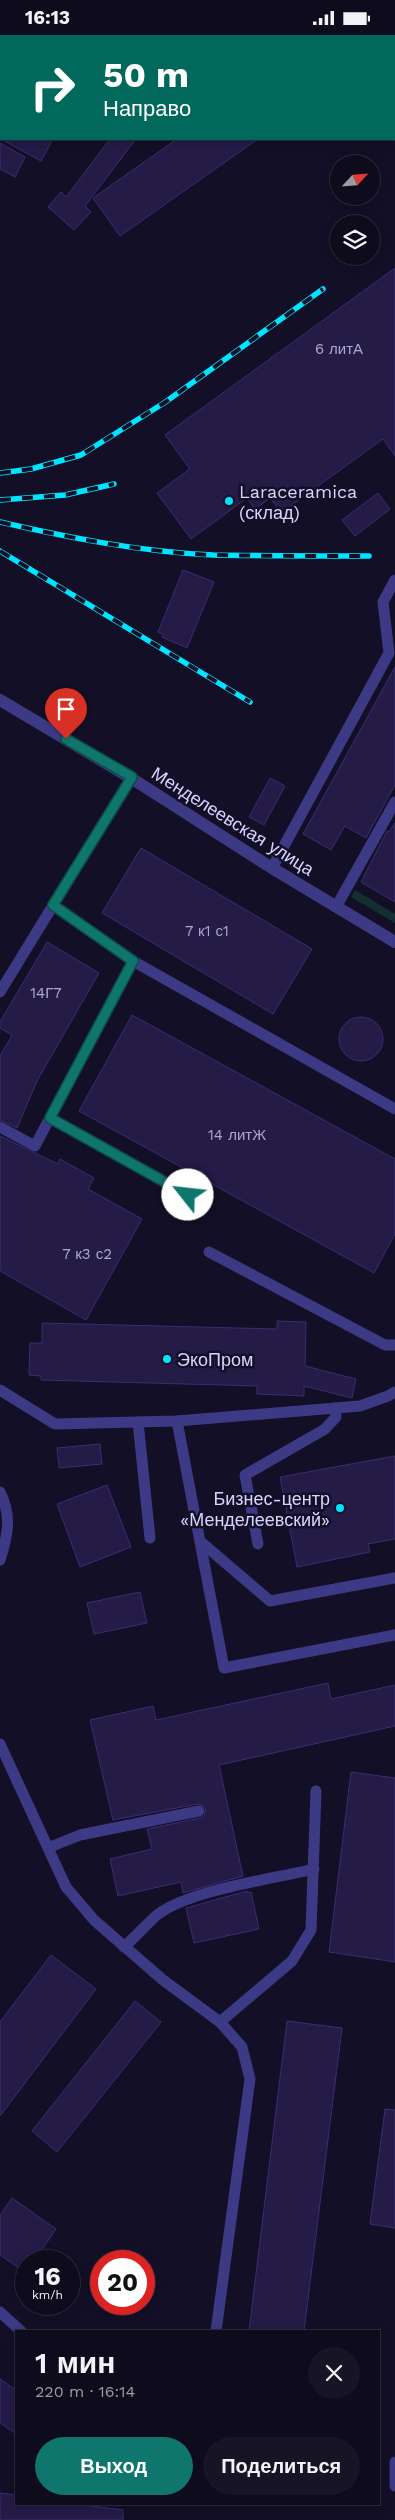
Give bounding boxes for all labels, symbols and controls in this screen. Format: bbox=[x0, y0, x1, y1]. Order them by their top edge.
text: 16:13 bbox=[25, 6, 70, 29]
text: 50 m bbox=[103, 54, 189, 96]
icon: right bbox=[20, 55, 85, 120]
text: Направо bbox=[103, 96, 191, 121]
north arrow bbox=[330, 155, 380, 205]
map controls bbox=[330, 155, 380, 265]
button: layers bbox=[330, 215, 380, 265]
house number: 6 литА bbox=[315, 340, 363, 358]
place label: Laraceramica (склад) bbox=[239, 481, 357, 523]
marker: Laraceramica (склад) bbox=[223, 495, 235, 507]
pin bbox=[45, 688, 87, 739]
icon: arrive bbox=[52, 695, 80, 723]
street label: Менделеевская улица bbox=[148, 762, 319, 880]
house number: 7 к1 с1 bbox=[185, 922, 229, 940]
house number: 14Г7 bbox=[30, 984, 62, 1002]
house number: 14 литЖ bbox=[208, 1126, 266, 1144]
position arrow bbox=[161, 1168, 213, 1220]
house number: 7 к3 с2 bbox=[62, 1245, 112, 1263]
place label: ЭкоПром bbox=[177, 1349, 253, 1370]
marker: ЭкоПром bbox=[161, 1353, 173, 1365]
place label: Бизнес-центр «Менделеевский» bbox=[180, 1488, 330, 1530]
marker: Бизнес-центр «Менделеевский» bbox=[334, 1502, 346, 1514]
speed limit sign: 20 bbox=[90, 2250, 155, 2315]
text: 16 bbox=[34, 2262, 61, 2291]
text: km/h bbox=[32, 2288, 63, 2302]
text: 1 мин bbox=[35, 2345, 115, 2380]
button: close bbox=[308, 2347, 360, 2399]
text: 220 m · 16:14 bbox=[35, 2382, 135, 2401]
button: Выход bbox=[35, 2437, 193, 2495]
button: Поделиться bbox=[203, 2437, 360, 2495]

